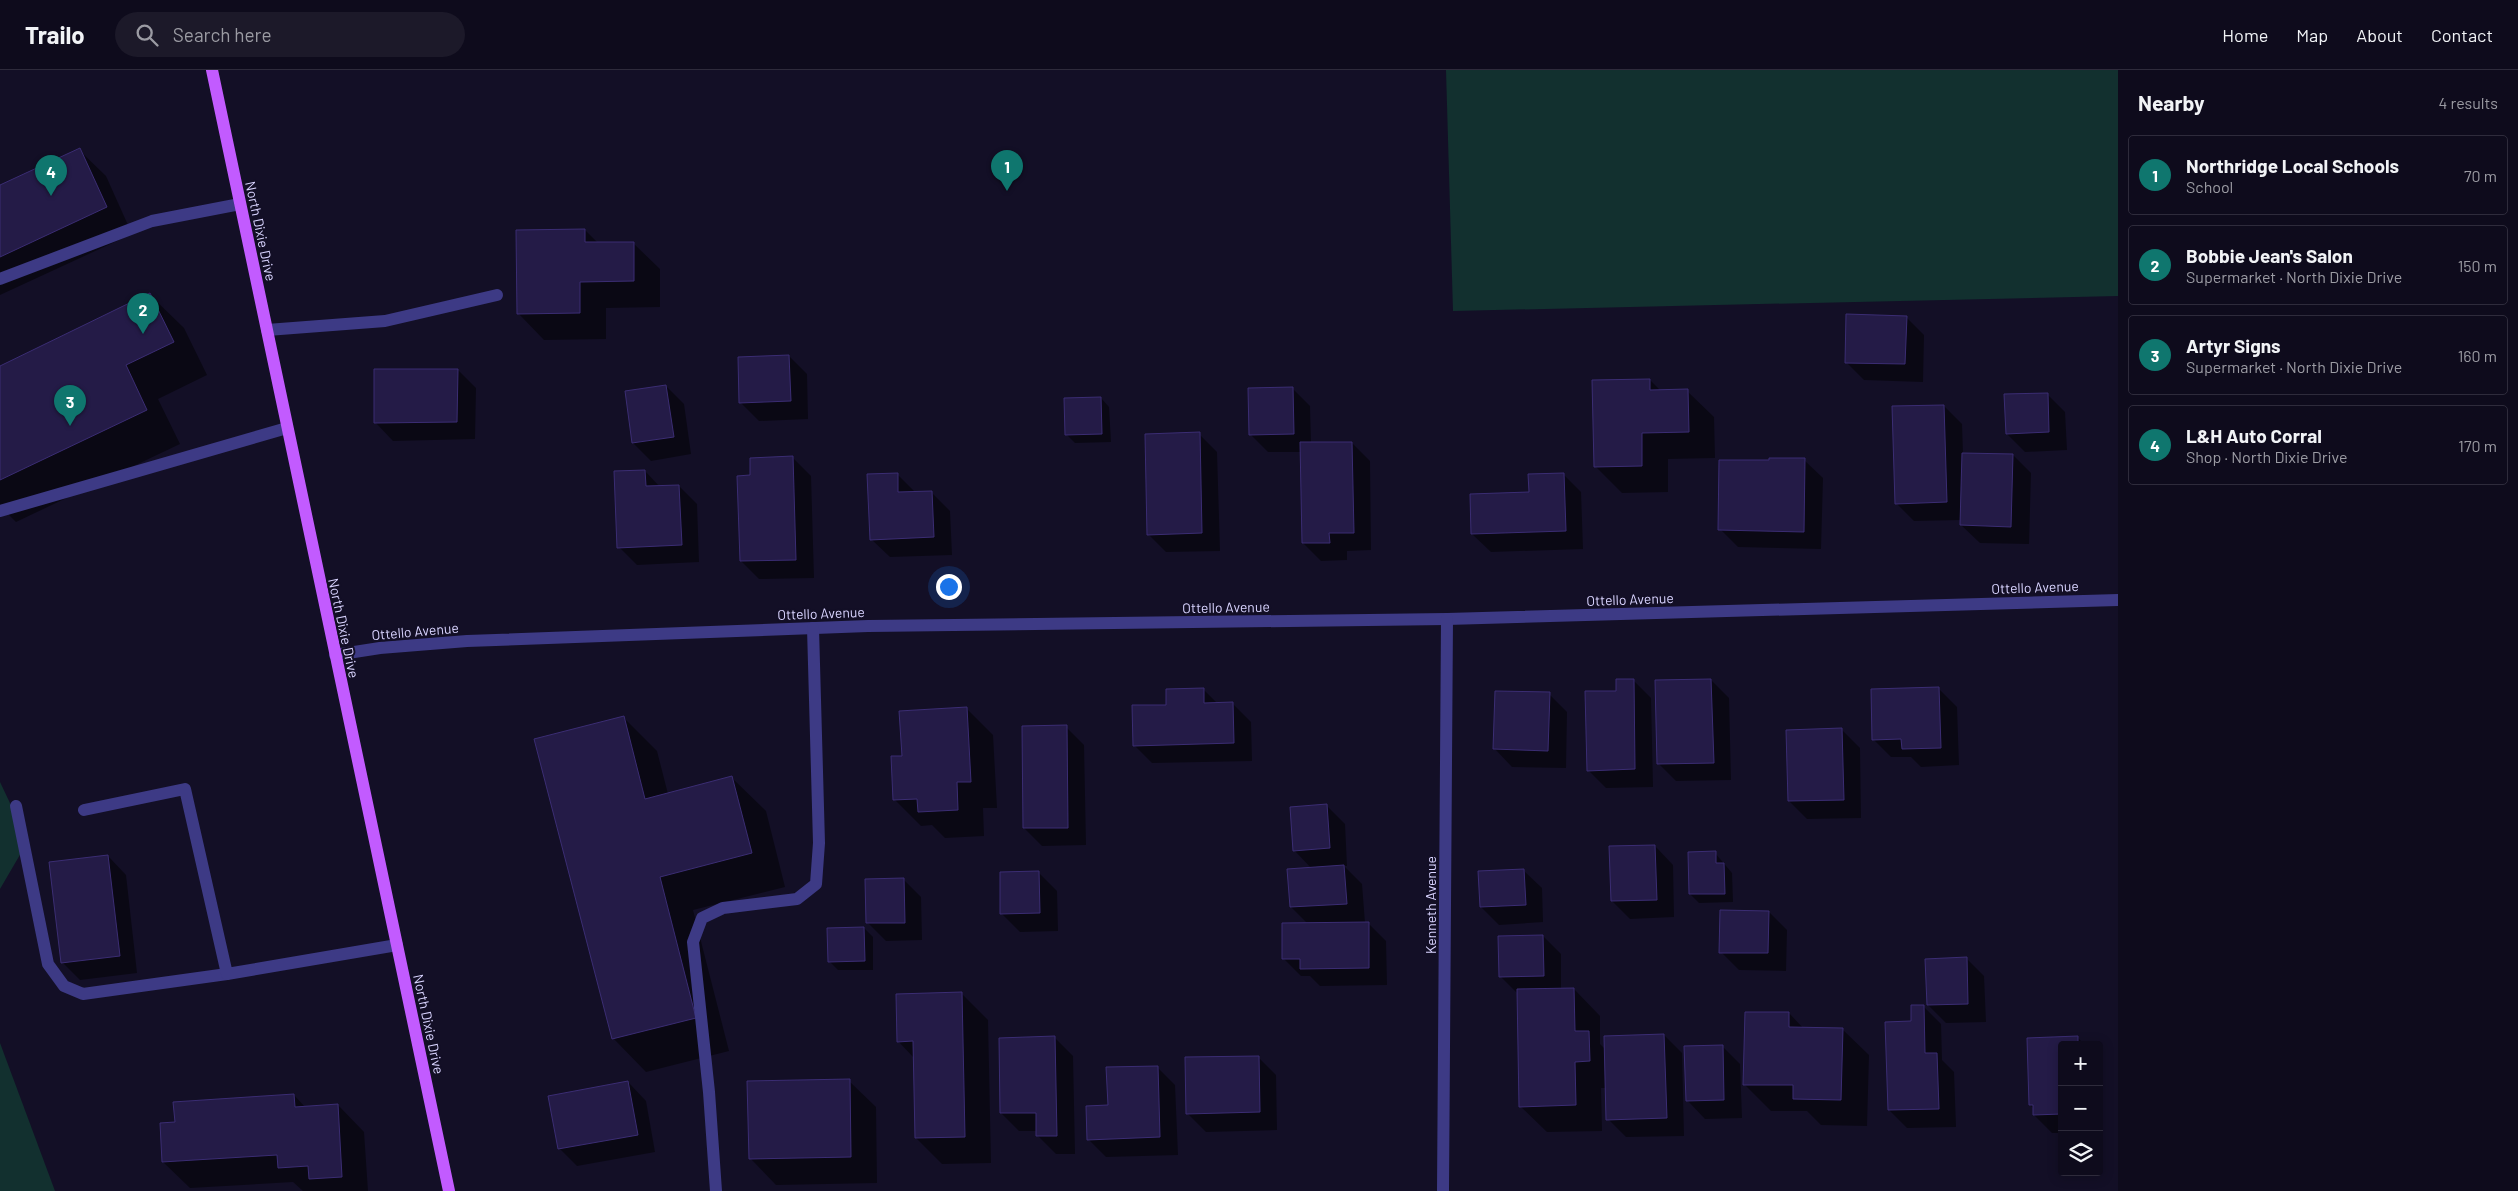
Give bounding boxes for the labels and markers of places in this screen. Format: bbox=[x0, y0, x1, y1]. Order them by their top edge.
pin: 1 bbox=[991, 150, 1023, 191]
pin: 4 bbox=[35, 155, 67, 196]
pin: 2 bbox=[127, 293, 159, 334]
pin: 3 bbox=[54, 385, 86, 426]

